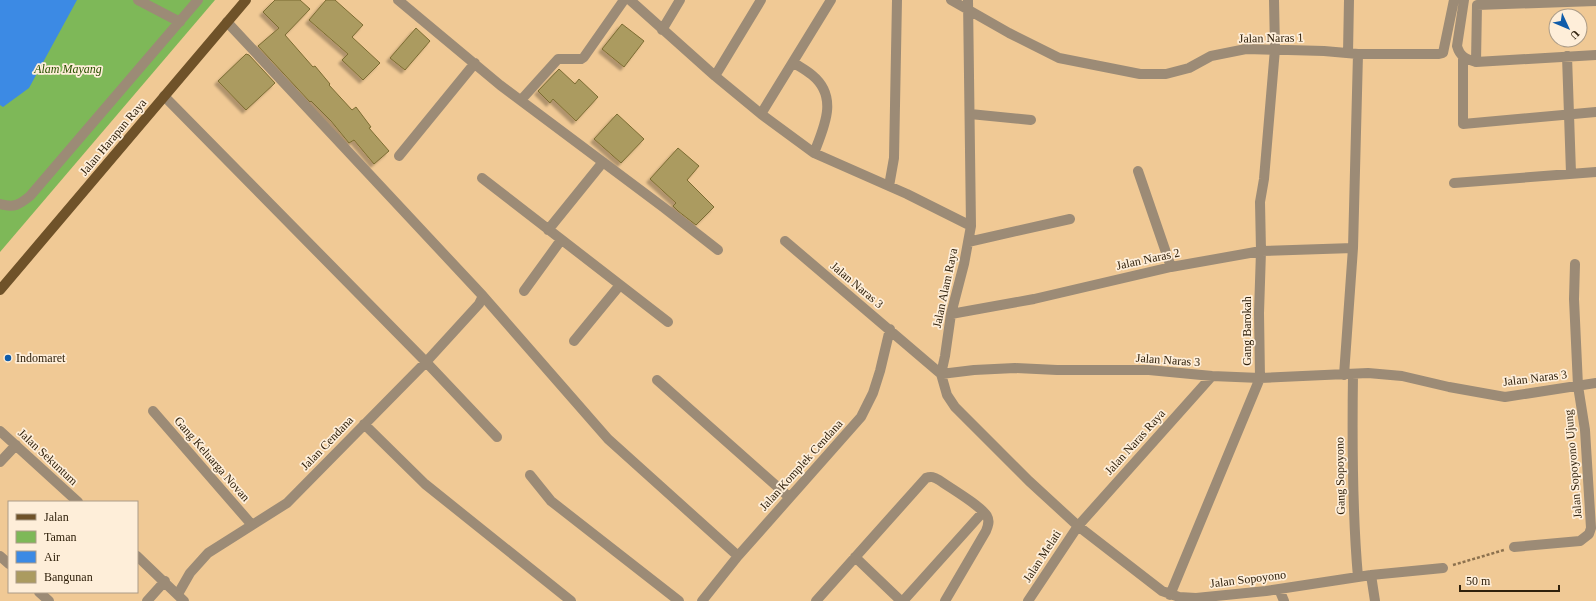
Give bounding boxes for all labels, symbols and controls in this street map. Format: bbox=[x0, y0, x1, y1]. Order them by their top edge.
north arrow bbox=[1548, 8, 1588, 48]
text: U bbox=[1568, 28, 1582, 42]
street label: Jalan Naras 1 bbox=[1239, 30, 1303, 46]
park label: Alam Mayang bbox=[33, 62, 102, 76]
street label: Jalan Harapan Raya bbox=[77, 95, 150, 178]
street label: Jalan Naras 2 bbox=[1115, 245, 1181, 273]
street label: Jalan Alam Raya bbox=[930, 246, 960, 329]
street label: Jalan Naras 3 bbox=[828, 259, 886, 311]
street label: Gang Barokah bbox=[1240, 296, 1254, 366]
place label: Indomaret bbox=[16, 351, 66, 365]
street label: Jalan Naras 3 bbox=[1135, 351, 1201, 369]
marker: Indomaret bbox=[3, 353, 13, 363]
street label: Jalan Naras 3 bbox=[1502, 367, 1568, 389]
street label: Jalan Naras Raya bbox=[1102, 406, 1169, 478]
street label: Jalan Sopoyono Ujung bbox=[1561, 409, 1585, 519]
street label: Jalan Cendana bbox=[298, 413, 357, 473]
street label: Gang Keluarga Novan bbox=[171, 414, 253, 504]
street label: Jalan Komplek Cendana bbox=[757, 416, 846, 513]
street label: Jalan Sekuntum bbox=[15, 426, 81, 489]
street label: Gang Sopoyono bbox=[1332, 437, 1348, 515]
legend bbox=[8, 501, 138, 593]
text: Jalan bbox=[44, 510, 69, 524]
street label: Jalan Melati bbox=[1020, 527, 1064, 585]
text: Taman bbox=[44, 530, 76, 544]
text: Air bbox=[44, 550, 60, 564]
street label: Jalan Sopoyono bbox=[1209, 567, 1287, 591]
scale bar bbox=[1460, 567, 1559, 593]
text: Bangunan bbox=[44, 570, 93, 584]
text: 50 m bbox=[1466, 574, 1491, 588]

